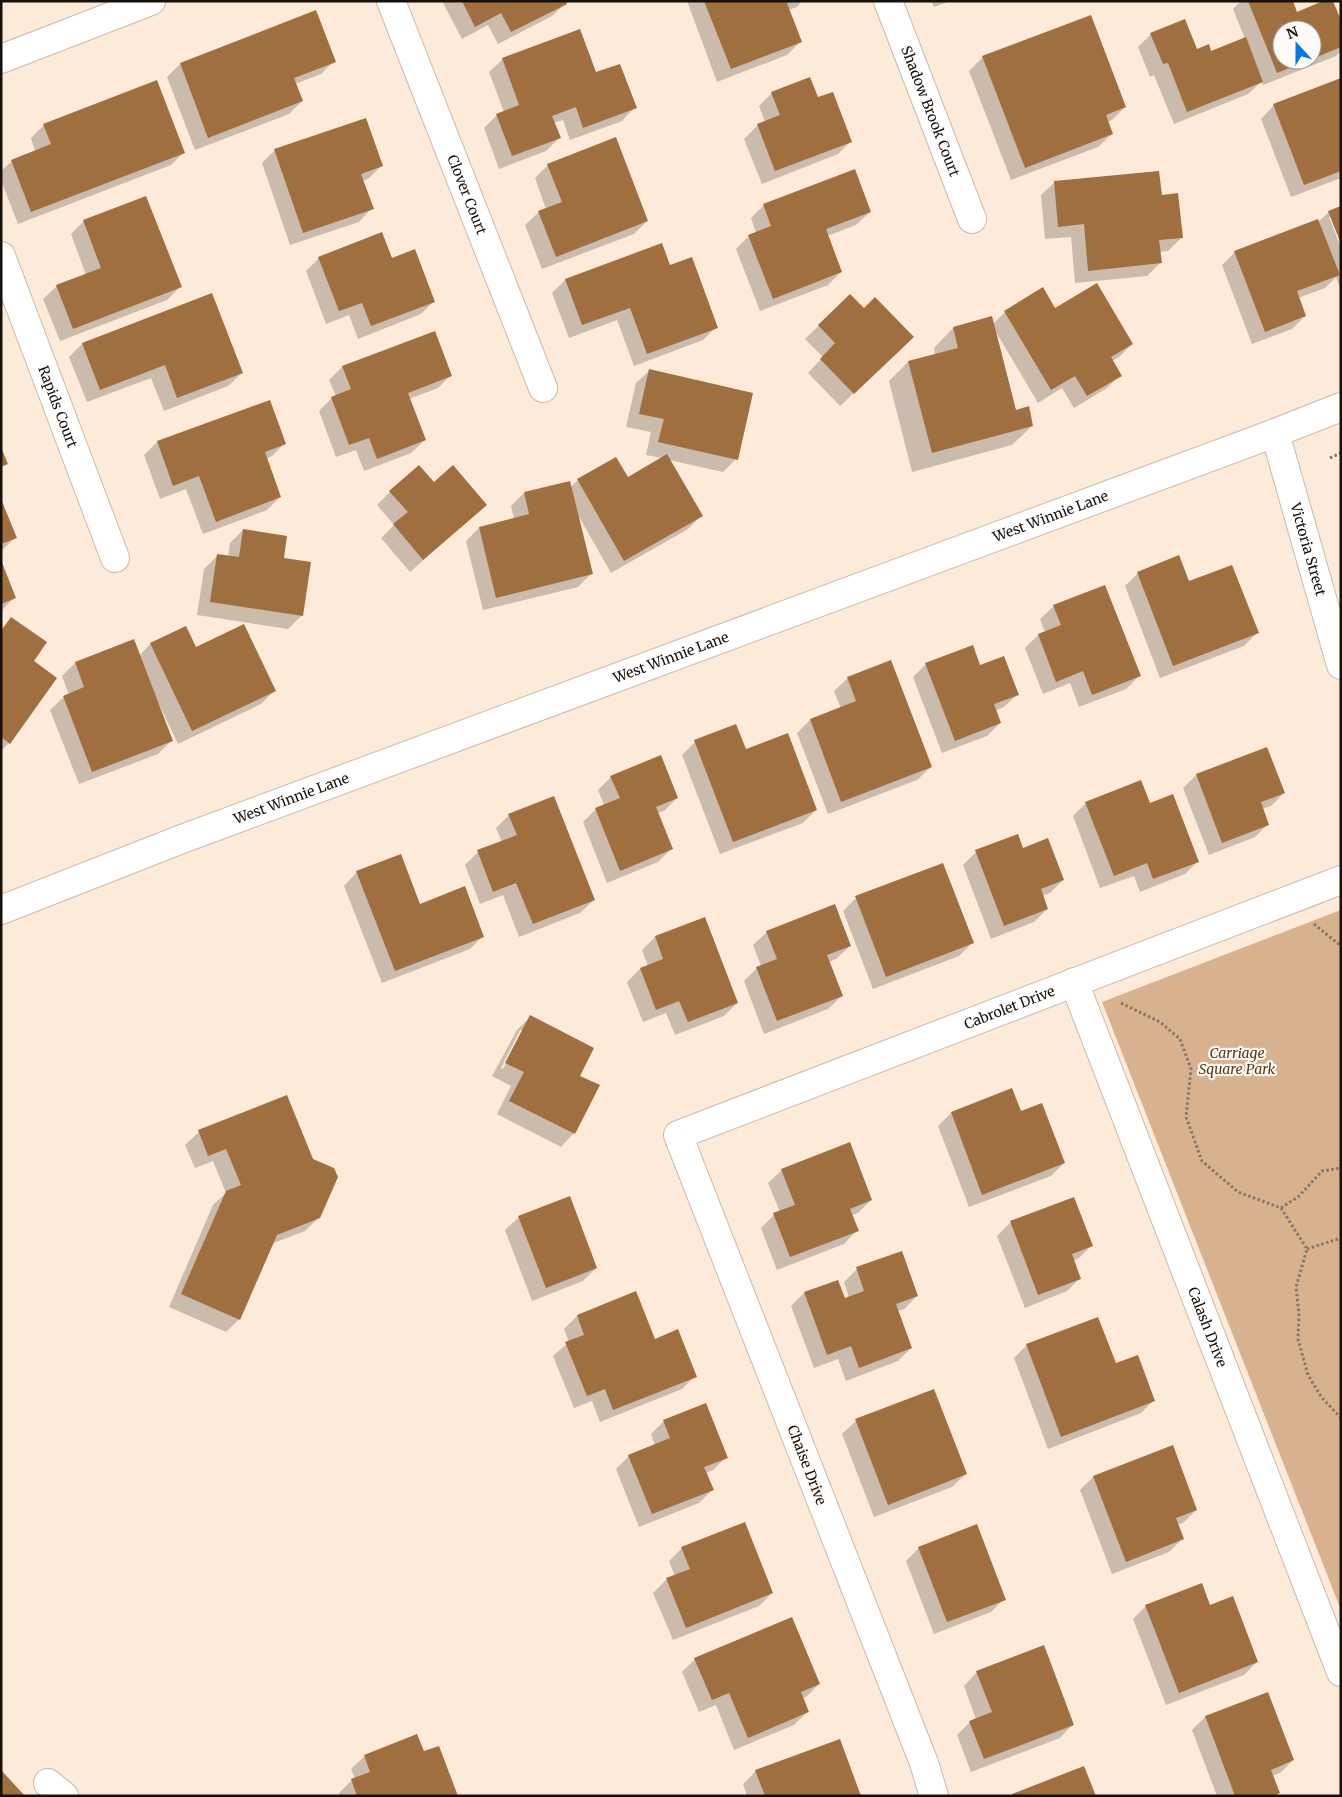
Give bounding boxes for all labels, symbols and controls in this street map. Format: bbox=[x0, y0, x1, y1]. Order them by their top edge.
north arrow bbox=[1272, 20, 1322, 70]
text: N bbox=[1284, 22, 1301, 43]
street label: Shadow Brook Court bbox=[897, 43, 964, 179]
street label: Clover Court bbox=[443, 152, 491, 237]
street label: Rapids Court bbox=[34, 363, 82, 451]
street label: West Winnie Lane bbox=[989, 487, 1111, 546]
street label: Victoria Street bbox=[1286, 500, 1330, 598]
street label: West Winnie Lane bbox=[610, 628, 731, 687]
street label: West Winnie Lane bbox=[230, 769, 352, 828]
street label: Cabrolet Drive bbox=[961, 982, 1057, 1033]
park label: Carriage Square Park bbox=[1199, 1044, 1276, 1078]
street label: Calash Drive bbox=[1184, 1284, 1231, 1370]
street label: Chaise Drive bbox=[783, 1422, 831, 1508]

